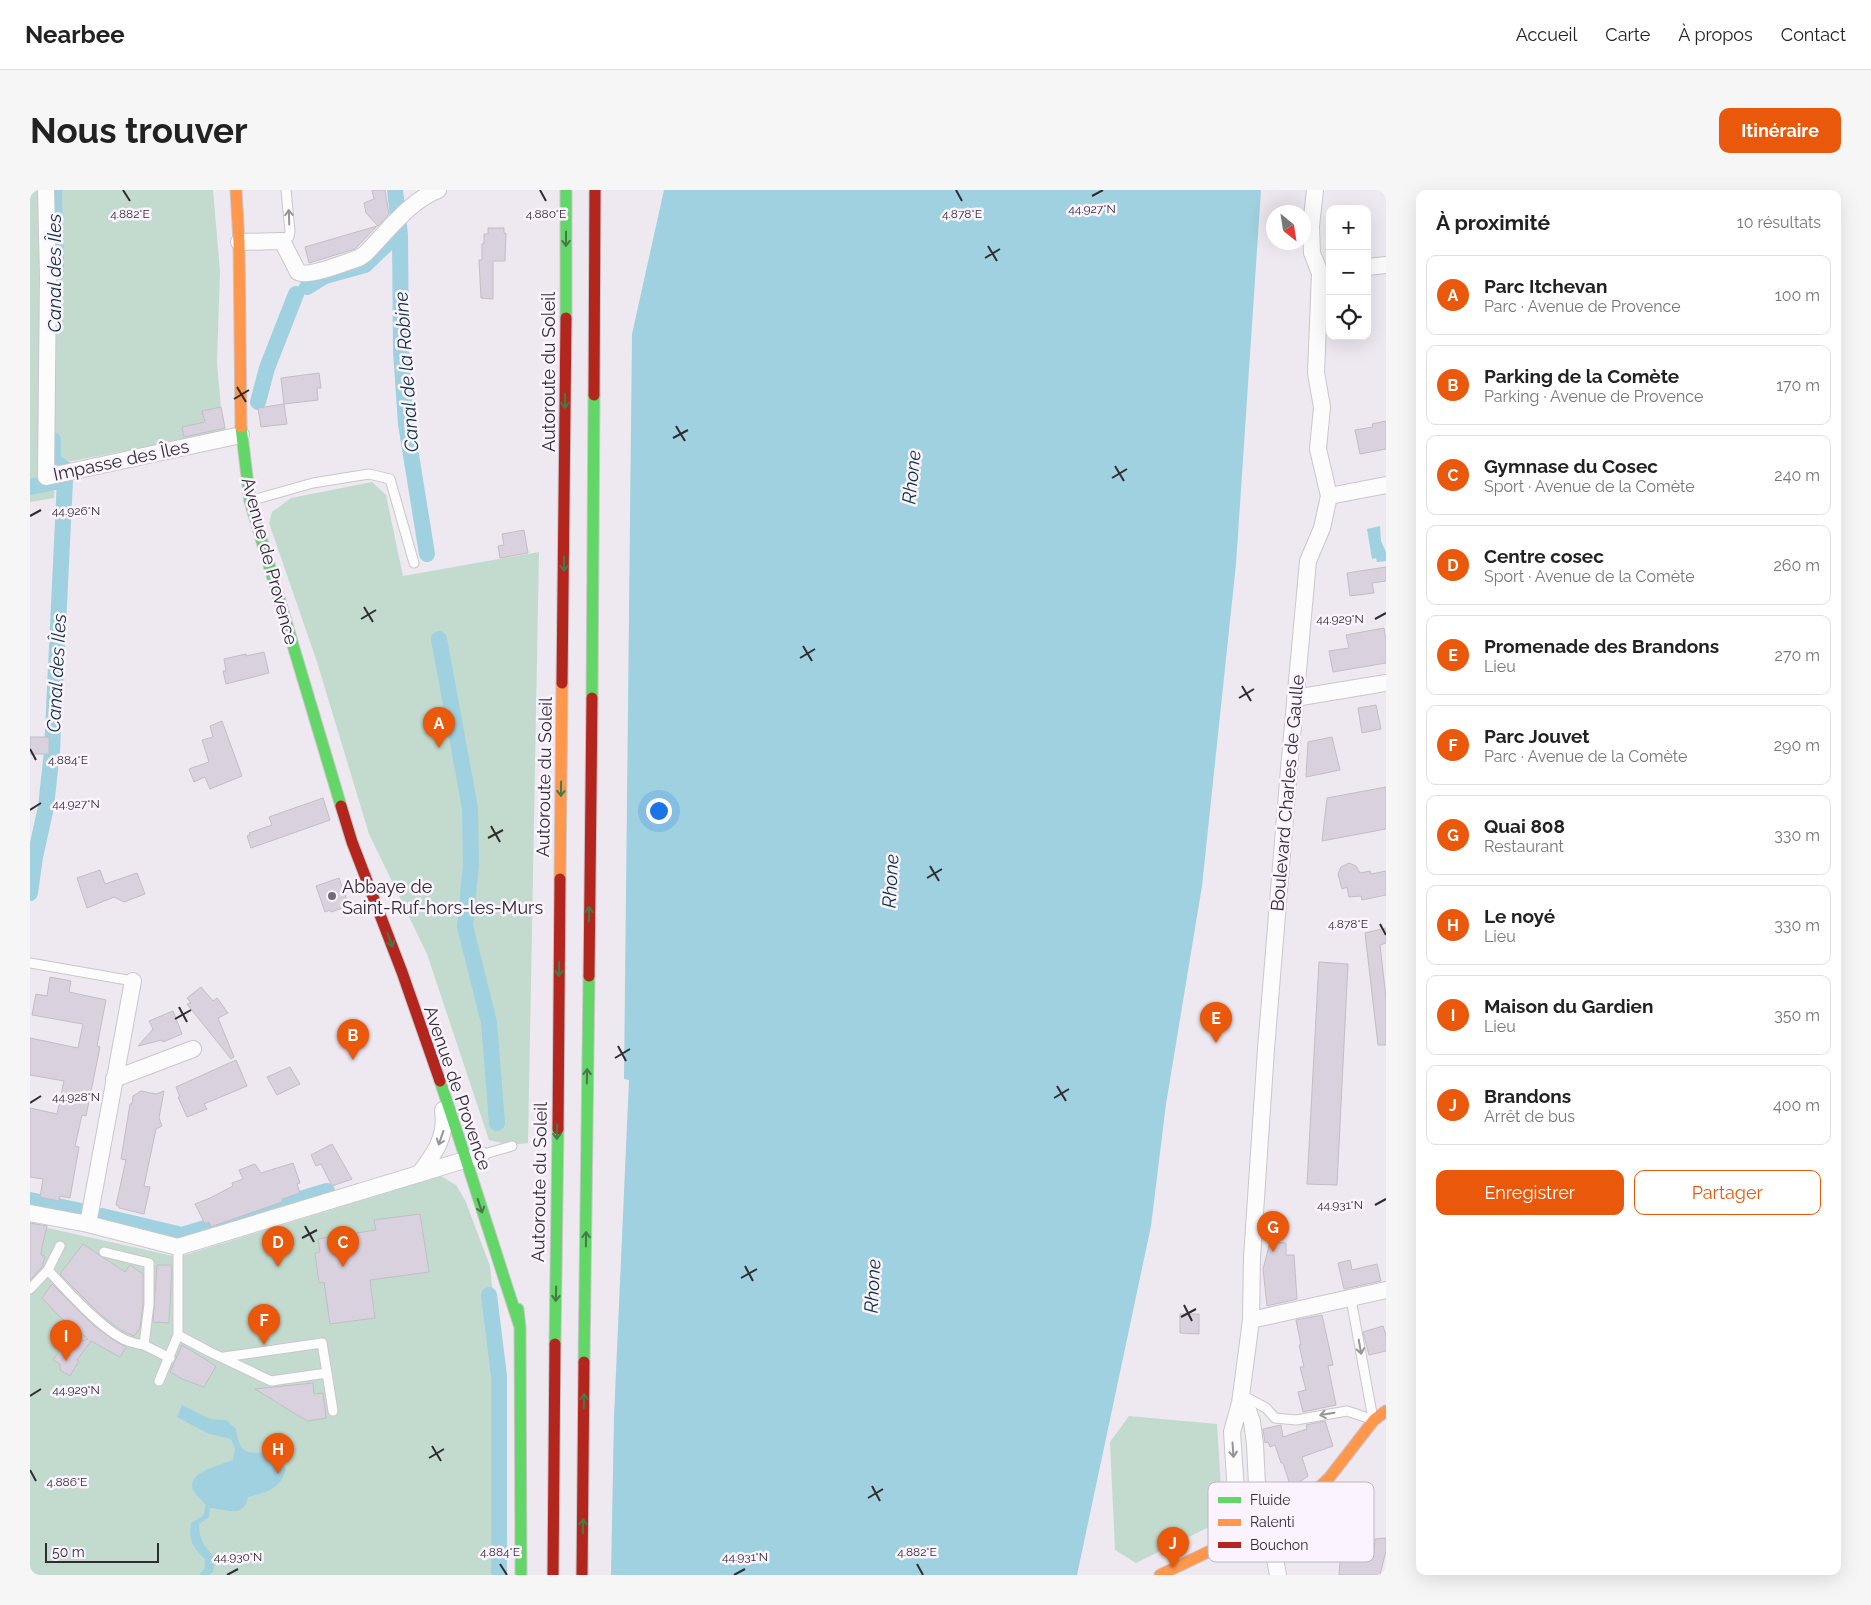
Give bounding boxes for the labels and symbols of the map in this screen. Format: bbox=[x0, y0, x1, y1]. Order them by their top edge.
text: 44.927°N bbox=[1068, 202, 1116, 216]
north arrow bbox=[1266, 205, 1311, 250]
text: 4.882°E bbox=[110, 207, 150, 221]
text: 4.880°E bbox=[526, 207, 566, 221]
text: 4.878°E bbox=[942, 207, 982, 221]
one-way arrow bbox=[284, 210, 294, 226]
water label: Canal des Îles bbox=[43, 213, 65, 332]
one-way arrow bbox=[561, 230, 571, 246]
water label: Canal de la Robine bbox=[389, 291, 423, 453]
street label: Autoroute du Soleil bbox=[538, 292, 559, 452]
one-way arrow bbox=[560, 392, 570, 409]
street label: Impasse des Îles bbox=[51, 434, 191, 485]
water label: Rhone bbox=[897, 449, 925, 505]
street label: Avenue de Provence bbox=[238, 475, 303, 647]
text: 44.926°N bbox=[52, 504, 100, 518]
one-way arrow bbox=[559, 555, 569, 571]
text: 44.929°N bbox=[1316, 612, 1364, 626]
water label: Canal des Îles bbox=[42, 613, 70, 733]
street label: Boulevard Charles de Gaulle bbox=[1266, 673, 1308, 912]
street label: Autoroute du Soleil bbox=[532, 697, 556, 857]
pin: A bbox=[423, 707, 455, 748]
text: 4.884°E bbox=[48, 753, 88, 767]
one-way arrow bbox=[556, 781, 566, 797]
text: 44.927°N bbox=[52, 797, 100, 811]
your location bbox=[646, 798, 672, 824]
water label: Rhone bbox=[878, 853, 902, 909]
place label: Abbaye de Saint-Ruf-hors-les-Murs bbox=[342, 876, 543, 918]
marker: Abbaye de Saint-Ruf-hors-les-Murs bbox=[326, 890, 338, 902]
one-way arrow bbox=[584, 906, 594, 922]
text: 4.878°E bbox=[1328, 917, 1368, 931]
one-way arrow bbox=[385, 932, 395, 947]
one-way arrow bbox=[554, 961, 564, 977]
pin: E bbox=[1200, 1002, 1232, 1043]
street label: Avenue de Provence bbox=[420, 1003, 496, 1173]
pin: B bbox=[337, 1019, 369, 1060]
one-way arrow bbox=[583, 1069, 592, 1085]
text: 44.928°N bbox=[52, 1090, 100, 1104]
street label: Autoroute du Soleil bbox=[527, 1102, 551, 1262]
one-way arrow bbox=[552, 1124, 562, 1140]
one-way arrow bbox=[436, 1130, 445, 1145]
one-way arrow bbox=[475, 1198, 485, 1214]
text: 44.931°N bbox=[1317, 1198, 1363, 1212]
pin: G bbox=[1257, 1211, 1289, 1252]
pin: D bbox=[262, 1226, 294, 1267]
pin: C bbox=[327, 1226, 359, 1267]
one-way arrow bbox=[581, 1231, 591, 1248]
water label: Rhone bbox=[860, 1258, 884, 1314]
one-way arrow bbox=[551, 1286, 560, 1302]
pin: F bbox=[248, 1304, 280, 1345]
pin: I bbox=[50, 1320, 82, 1361]
one-way arrow bbox=[1356, 1338, 1366, 1354]
text: 44.929°N bbox=[52, 1383, 100, 1397]
one-way arrow bbox=[579, 1394, 589, 1410]
one-way arrow bbox=[1319, 1410, 1335, 1420]
pin: H bbox=[262, 1433, 294, 1474]
one-way arrow bbox=[1228, 1442, 1237, 1458]
text: 4.886°E bbox=[47, 1475, 87, 1489]
legend bbox=[1208, 1482, 1374, 1562]
text: Fluide bbox=[1250, 1492, 1290, 1508]
text: Ralenti bbox=[1250, 1514, 1295, 1530]
one-way arrow bbox=[578, 1519, 588, 1535]
pin: J bbox=[1157, 1527, 1189, 1568]
text: Bouchon bbox=[1250, 1537, 1308, 1553]
scale bar bbox=[45, 1540, 159, 1563]
text: 4.884°E bbox=[480, 1545, 520, 1559]
text: 4.882°E bbox=[897, 1545, 937, 1559]
text: 44.930°N bbox=[214, 1550, 262, 1564]
text: 44.931°N bbox=[722, 1550, 768, 1564]

